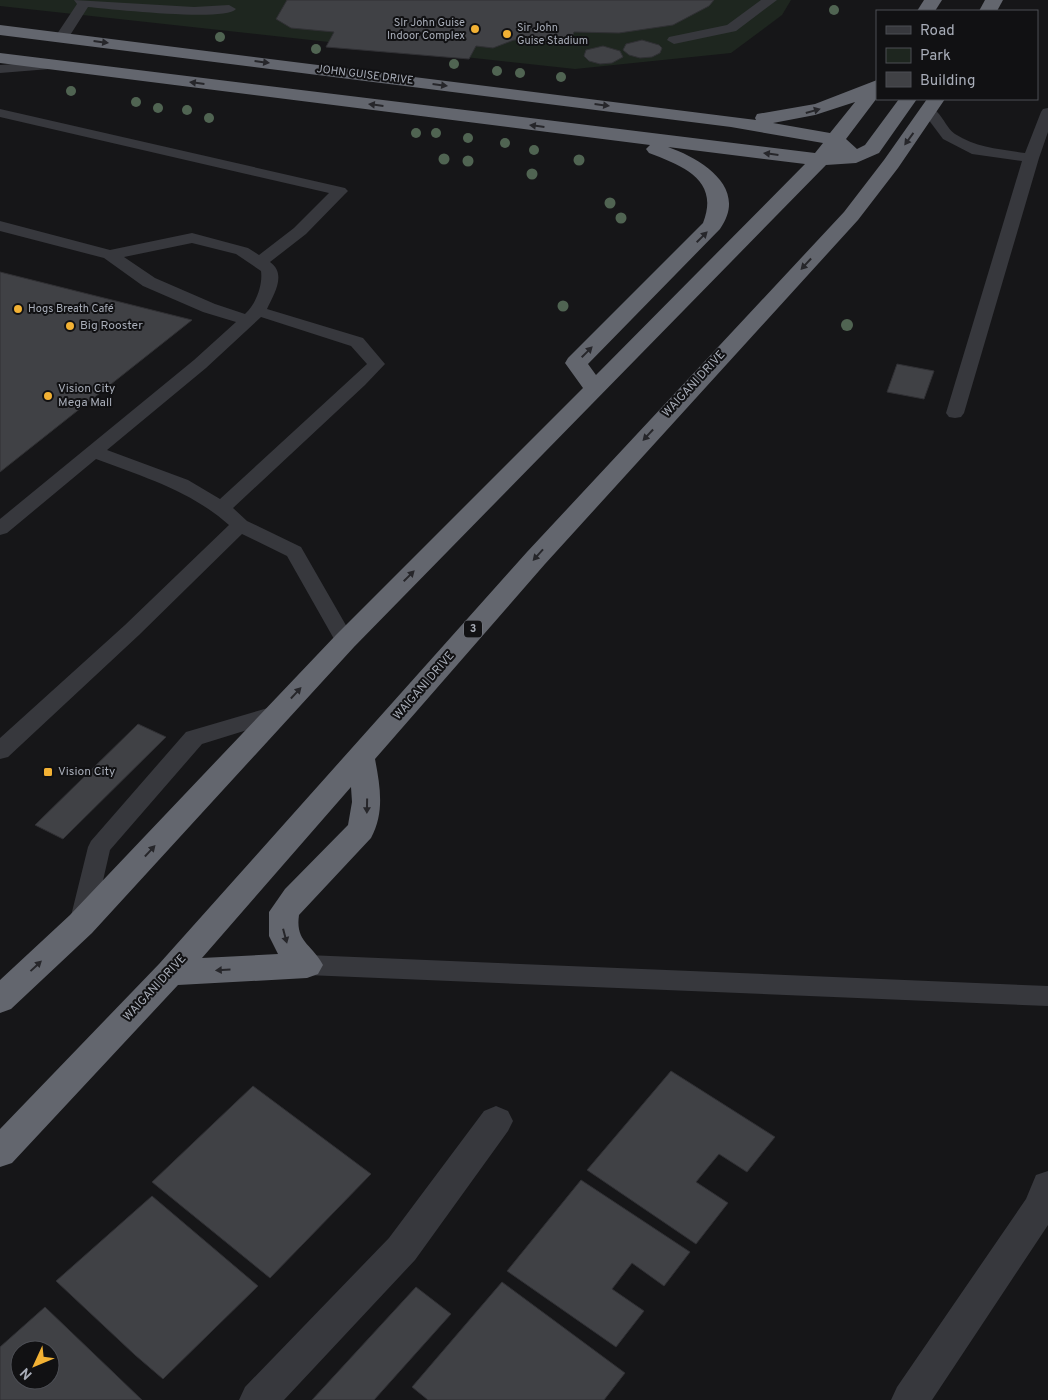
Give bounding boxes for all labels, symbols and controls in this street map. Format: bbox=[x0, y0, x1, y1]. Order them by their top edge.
legend bbox=[876, 10, 1038, 100]
place label: SIr John Guise Indoor Complex bbox=[387, 16, 465, 43]
place label: Sir John Guise Stadium bbox=[517, 21, 588, 48]
text: Road bbox=[920, 22, 955, 41]
marker: SIr John Guise Indoor Complex bbox=[469, 23, 481, 35]
marker: Sir John Guise Stadium bbox=[501, 28, 513, 40]
one-way arrow bbox=[93, 38, 109, 46]
text: Park bbox=[920, 47, 951, 66]
one-way arrow bbox=[254, 58, 270, 66]
street label: JOHN GUISE DRIVE bbox=[316, 62, 414, 88]
text: Building bbox=[920, 72, 975, 91]
one-way arrow bbox=[189, 79, 205, 87]
one-way arrow bbox=[433, 81, 449, 89]
one-way arrow bbox=[368, 101, 384, 109]
one-way arrow bbox=[594, 101, 610, 109]
one-way arrow bbox=[806, 106, 821, 114]
one-way arrow bbox=[529, 122, 545, 130]
one-way arrow bbox=[904, 132, 914, 146]
one-way arrow bbox=[763, 150, 779, 158]
one-way arrow bbox=[696, 231, 708, 243]
one-way arrow bbox=[800, 258, 812, 270]
place label: Hogs Breath Café bbox=[28, 302, 114, 316]
marker: Hogs Breath Café bbox=[12, 303, 24, 315]
place label: Big Rooster bbox=[80, 318, 143, 334]
marker: Big Rooster bbox=[64, 320, 76, 332]
one-way arrow bbox=[581, 346, 593, 358]
street label: WAIGANI DRIVE bbox=[659, 347, 729, 421]
place label: Vision City Mega Mall bbox=[58, 381, 115, 411]
marker: Vision City Mega Mall bbox=[42, 390, 54, 402]
one-way arrow bbox=[642, 428, 654, 440]
one-way arrow bbox=[532, 548, 544, 560]
one-way arrow bbox=[403, 571, 415, 583]
road number: 3 bbox=[464, 620, 482, 638]
street label: WAIGANI DRIVE bbox=[390, 648, 458, 724]
one-way arrow bbox=[290, 688, 302, 700]
place label: Vision City bbox=[58, 764, 115, 780]
marker: Vision City bbox=[42, 766, 54, 778]
one-way arrow bbox=[363, 798, 371, 814]
one-way arrow bbox=[144, 845, 156, 857]
one-way arrow bbox=[282, 929, 290, 944]
street label: WAIGANI DRIVE bbox=[120, 951, 190, 1025]
one-way arrow bbox=[29, 960, 41, 972]
one-way arrow bbox=[215, 966, 231, 974]
north arrow bbox=[10, 1340, 60, 1390]
text: N bbox=[17, 1363, 36, 1383]

